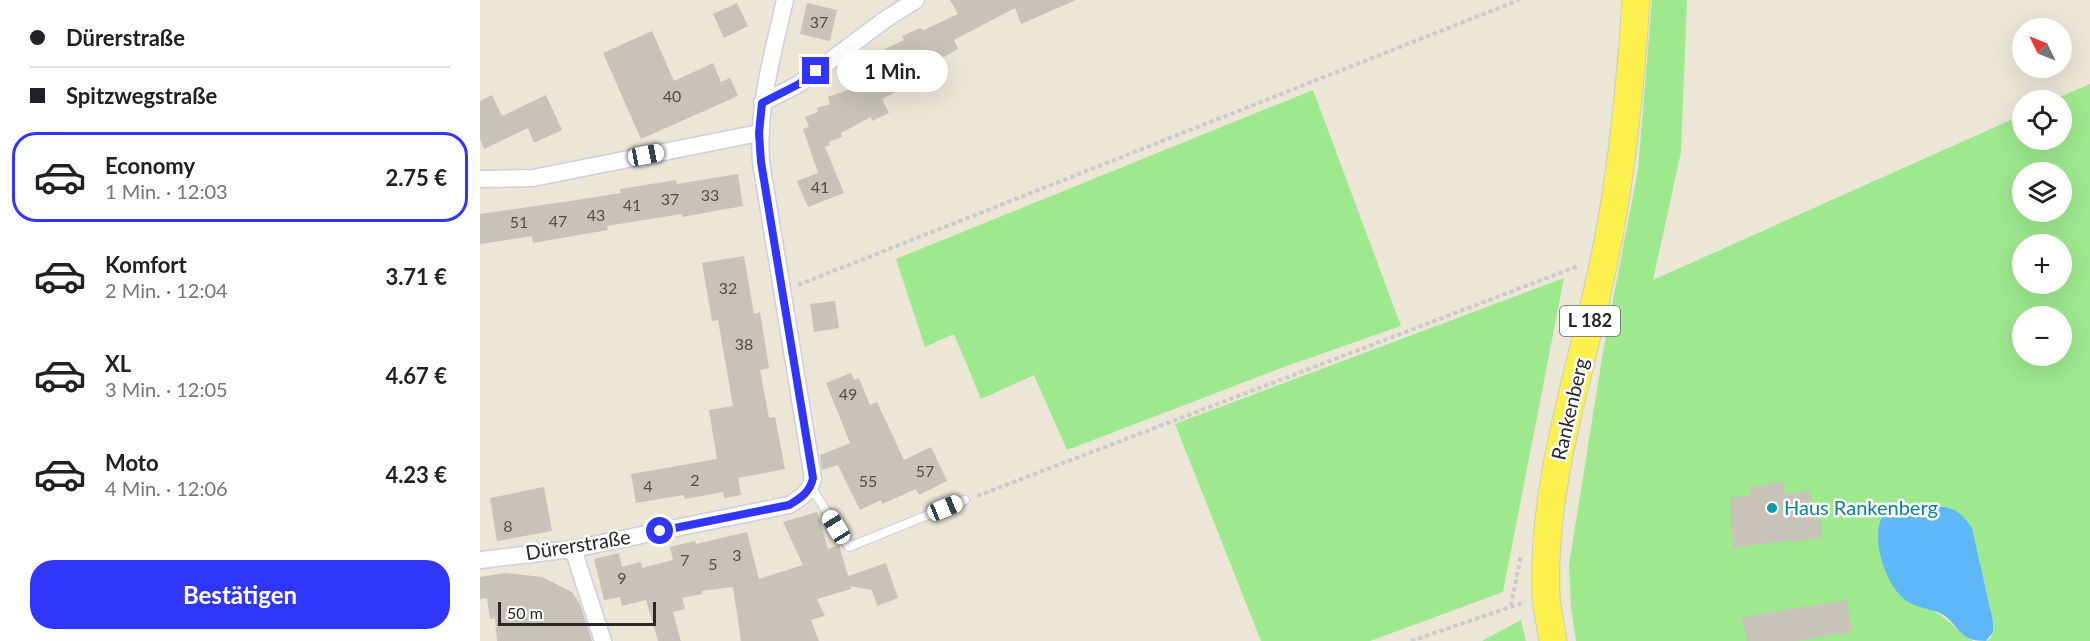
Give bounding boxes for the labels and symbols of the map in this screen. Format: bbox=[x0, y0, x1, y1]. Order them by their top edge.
house number: 37 bbox=[810, 12, 828, 31]
north arrow bbox=[2012, 18, 2072, 78]
callout: 1 Min. bbox=[837, 50, 948, 92]
route end bbox=[802, 57, 829, 84]
house number: 40 bbox=[663, 86, 681, 105]
car bbox=[627, 143, 665, 167]
house number: 41 bbox=[811, 177, 829, 196]
house number: 33 bbox=[701, 185, 719, 204]
house number: 37 bbox=[661, 189, 679, 208]
house number: 41 bbox=[623, 195, 641, 214]
house number: 43 bbox=[587, 205, 605, 224]
house number: 47 bbox=[549, 211, 567, 230]
house number: 51 bbox=[510, 212, 528, 231]
house number: 32 bbox=[719, 278, 737, 297]
road number: L 182 bbox=[1560, 306, 1620, 336]
house number: 38 bbox=[735, 334, 753, 353]
street label: Rankenberg bbox=[1546, 355, 1592, 462]
house number: 49 bbox=[839, 384, 857, 403]
house number: 57 bbox=[916, 461, 934, 480]
house number: 2 bbox=[690, 470, 700, 489]
house number: 55 bbox=[859, 471, 877, 490]
house number: 4 bbox=[643, 476, 653, 495]
car bbox=[925, 493, 965, 523]
place label: Haus Rankenberg bbox=[1784, 495, 1938, 519]
marker: Haus Rankenberg bbox=[1765, 501, 1779, 515]
car bbox=[819, 507, 853, 547]
house number: 8 bbox=[503, 516, 513, 535]
route start bbox=[646, 517, 673, 544]
street label: Dürerstraße bbox=[524, 524, 632, 564]
house number: 3 bbox=[732, 545, 742, 564]
house number: 7 bbox=[680, 550, 690, 569]
house number: 5 bbox=[708, 554, 718, 573]
house number: 9 bbox=[617, 568, 627, 587]
scale bar bbox=[498, 599, 656, 626]

